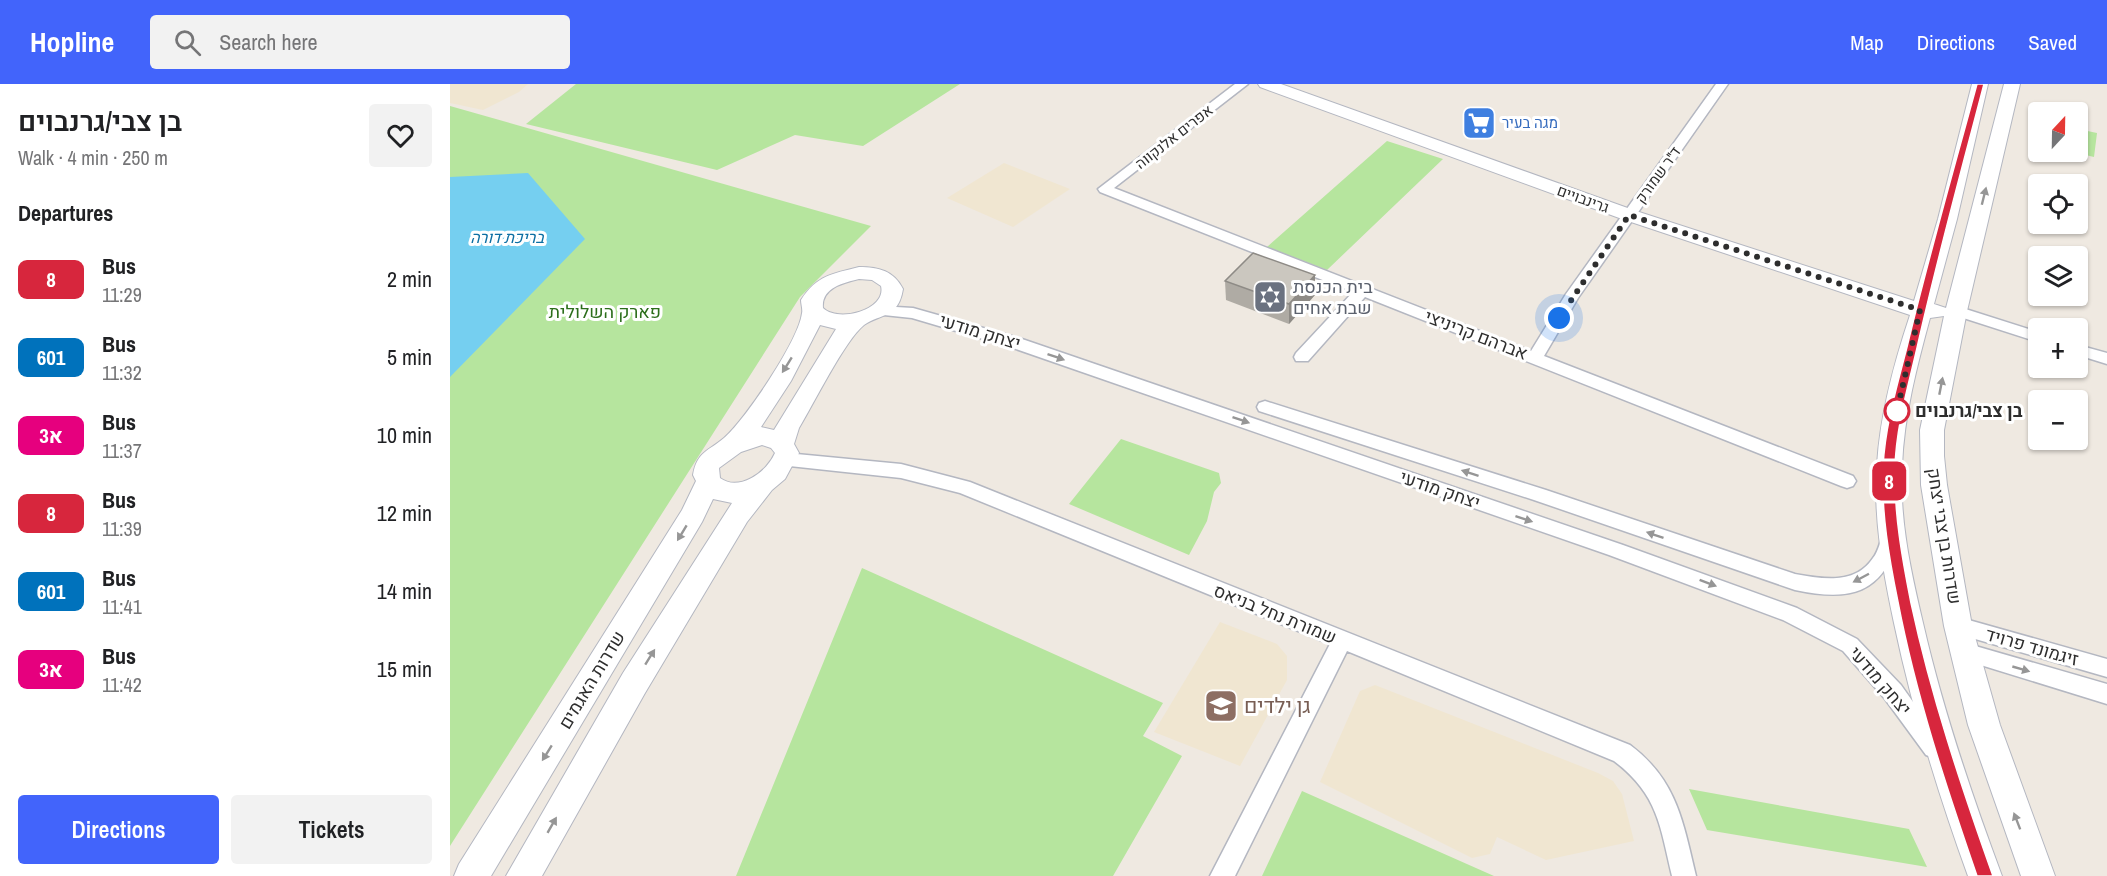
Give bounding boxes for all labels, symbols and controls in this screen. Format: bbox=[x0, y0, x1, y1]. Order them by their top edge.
search box bbox=[150, 15, 570, 69]
text: Hopline bbox=[30, 23, 114, 61]
icon: search bbox=[171, 26, 204, 59]
text: Search here bbox=[219, 27, 317, 57]
text: Map bbox=[1850, 28, 1884, 57]
text: Directions bbox=[1917, 28, 1995, 57]
text: Saved bbox=[2028, 28, 2077, 57]
street label: אפרים אלנקווה bbox=[1130, 100, 1217, 174]
text: בן צבי/גרנבוים bbox=[18, 102, 182, 140]
north arrow bbox=[2028, 102, 2088, 162]
map controls bbox=[2028, 102, 2088, 450]
button: heart bbox=[369, 104, 432, 167]
supermarket icon: מגה בעיר bbox=[1461, 105, 1497, 141]
place label: מגה בעיר bbox=[1502, 112, 1558, 133]
street label: ד"ר שמורק bbox=[1630, 142, 1685, 207]
text: Walk · 4 min · 250 m bbox=[18, 144, 168, 171]
button: locate bbox=[2028, 174, 2088, 234]
street label: גרינבויים bbox=[1554, 179, 1612, 218]
one-way arrow bbox=[1979, 187, 1989, 205]
text: Departures bbox=[18, 198, 113, 228]
water label: בריכת דורה bbox=[470, 226, 544, 248]
button: layers bbox=[2028, 246, 2088, 306]
text: Bus bbox=[102, 251, 136, 281]
text: 2 min bbox=[387, 264, 432, 294]
text: 8 bbox=[46, 265, 56, 294]
place label: בית הכנסת שבת אחים bbox=[1293, 274, 1373, 320]
synagogue icon: בית הכנסת שבת אחים bbox=[1252, 279, 1288, 315]
text: 11:29 bbox=[102, 281, 142, 308]
park label: פארק השלולית bbox=[549, 299, 661, 324]
street label: אברהם קריניצי bbox=[1421, 303, 1531, 366]
your location bbox=[1544, 303, 1574, 333]
street label: יצחק מודעי bbox=[937, 307, 1024, 356]
button: + bbox=[2028, 318, 2088, 378]
text: Bus bbox=[102, 329, 136, 359]
text: 5 min bbox=[387, 342, 432, 372]
text: 601 bbox=[37, 343, 65, 372]
one-way arrow bbox=[1047, 352, 1065, 362]
one-way arrow bbox=[782, 357, 793, 373]
text: 11:32 bbox=[102, 359, 142, 386]
one-way arrow bbox=[1937, 377, 1946, 396]
button: − bbox=[2028, 390, 2088, 450]
marker: בן צבי/גרנבוים bbox=[1884, 398, 1910, 424]
place label: בן צבי/גרנבוים bbox=[1915, 398, 2023, 423]
text: Bus bbox=[102, 407, 136, 437]
one-way arrow bbox=[1232, 416, 1250, 426]
text: 10 min bbox=[377, 420, 432, 450]
text: 3א bbox=[39, 421, 63, 450]
text: 11:37 bbox=[102, 437, 142, 464]
line badge: 8 bbox=[1870, 462, 1908, 500]
street label: יצחק מודעי bbox=[1397, 464, 1484, 515]
street label: שדרות בן צבי יצחק bbox=[1921, 466, 1968, 606]
text: 8 bbox=[1884, 467, 1894, 496]
one-way arrow bbox=[1461, 468, 1479, 477]
text: Bus bbox=[102, 485, 136, 515]
text: 12 min bbox=[377, 498, 432, 528]
text: 8 bbox=[46, 499, 56, 528]
text: 11:39 bbox=[102, 515, 142, 542]
one-way arrow bbox=[1515, 515, 1533, 525]
one-way arrow bbox=[676, 525, 687, 541]
one-way arrow bbox=[1646, 530, 1664, 540]
text: Bus bbox=[102, 563, 136, 593]
one-way arrow bbox=[1852, 573, 1869, 583]
text: 14 min bbox=[377, 576, 432, 606]
text: 601 bbox=[37, 577, 65, 606]
street label: שמורת נחל בניאס bbox=[1210, 578, 1340, 650]
one-way arrow bbox=[1699, 578, 1717, 588]
text: 11:41 bbox=[102, 593, 142, 620]
street label: זיגמונד פרויד bbox=[1983, 621, 2082, 672]
street label: שדרות האגמים bbox=[552, 626, 631, 734]
text: Bus bbox=[102, 641, 136, 671]
street label: יצחק מודעי bbox=[1844, 641, 1917, 720]
one-way arrow bbox=[645, 649, 656, 665]
text: 15 min bbox=[377, 654, 432, 684]
text: 3א bbox=[39, 655, 63, 684]
one-way arrow bbox=[2012, 665, 2030, 674]
text: 11:42 bbox=[102, 671, 142, 698]
school or university icon: גן ילדים bbox=[1203, 688, 1239, 724]
place label: גן ילדים bbox=[1244, 691, 1311, 720]
one-way arrow bbox=[542, 745, 553, 761]
button: Directions bbox=[18, 795, 219, 864]
button: Tickets bbox=[231, 795, 432, 864]
one-way arrow bbox=[2012, 812, 2022, 830]
one-way arrow bbox=[547, 817, 558, 833]

